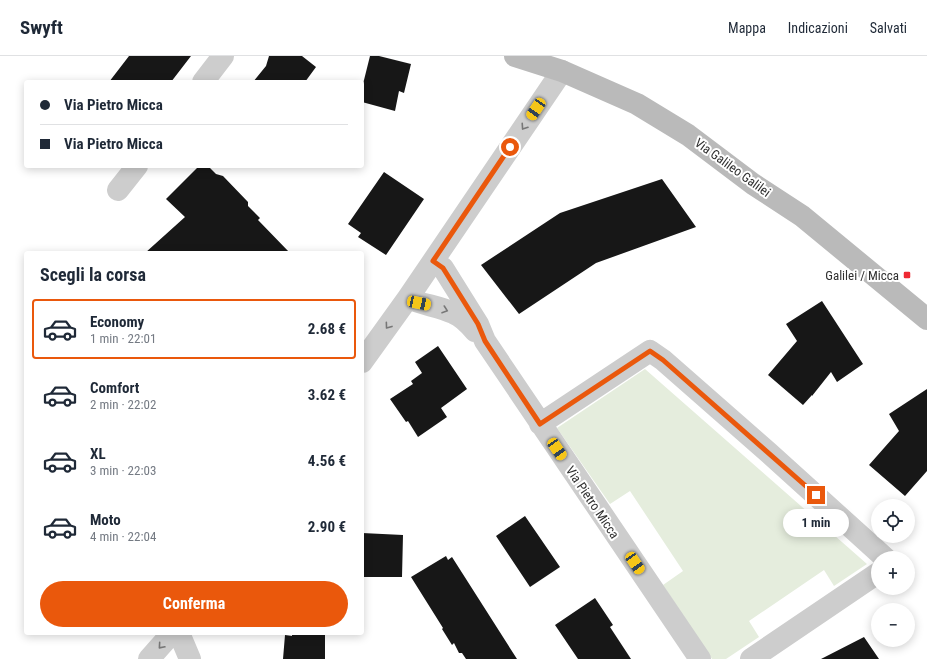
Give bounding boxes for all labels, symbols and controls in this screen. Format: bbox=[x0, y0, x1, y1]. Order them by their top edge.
text: Swyft bbox=[20, 16, 63, 39]
text: Mappa bbox=[728, 20, 766, 36]
text: Indicazioni bbox=[788, 20, 848, 36]
text: Salvati bbox=[870, 20, 907, 36]
text: Via Pietro Micca bbox=[64, 96, 163, 114]
car bbox=[524, 96, 548, 122]
one-way arrow bbox=[521, 123, 529, 130]
text: Via Pietro Micca bbox=[64, 135, 163, 153]
street label: Via Galileo Galilei bbox=[692, 135, 773, 200]
route start bbox=[501, 138, 519, 156]
text: Scegli la corsa bbox=[40, 264, 146, 285]
place label: Galilei / Micca bbox=[825, 268, 899, 283]
marker: Galilei / Micca bbox=[902, 270, 912, 280]
car bbox=[406, 295, 432, 311]
one-way arrow bbox=[441, 305, 448, 314]
icon: car bbox=[42, 311, 78, 347]
text: Economy bbox=[90, 313, 144, 331]
text: 2.68 € bbox=[308, 320, 346, 338]
one-way arrow bbox=[385, 322, 392, 329]
text: 1 min · 22:01 bbox=[90, 331, 156, 346]
icon: car bbox=[42, 377, 78, 413]
text: Comfort bbox=[90, 379, 139, 397]
text: 3.62 € bbox=[308, 386, 346, 404]
text: 2 min · 22:02 bbox=[90, 397, 156, 412]
car bbox=[545, 436, 569, 462]
icon: car bbox=[42, 443, 78, 479]
text: XL bbox=[90, 445, 106, 463]
text: 4.56 € bbox=[308, 452, 346, 470]
text: 3 min · 22:03 bbox=[90, 463, 156, 478]
street label: Via Pietro Micca bbox=[563, 463, 622, 541]
route end bbox=[807, 486, 825, 504]
map controls bbox=[871, 499, 915, 647]
button: locate bbox=[871, 499, 915, 543]
icon: car bbox=[42, 509, 78, 545]
callout: 1 min bbox=[783, 509, 849, 537]
text: Moto bbox=[90, 511, 121, 529]
text: 1 min bbox=[802, 515, 830, 530]
text: 2.90 € bbox=[308, 518, 346, 536]
text: 4 min · 22:04 bbox=[90, 529, 156, 544]
car bbox=[623, 550, 647, 576]
button: + bbox=[871, 551, 915, 595]
button: Conferma bbox=[40, 581, 348, 627]
button: − bbox=[871, 603, 915, 647]
one-way arrow bbox=[158, 641, 165, 649]

